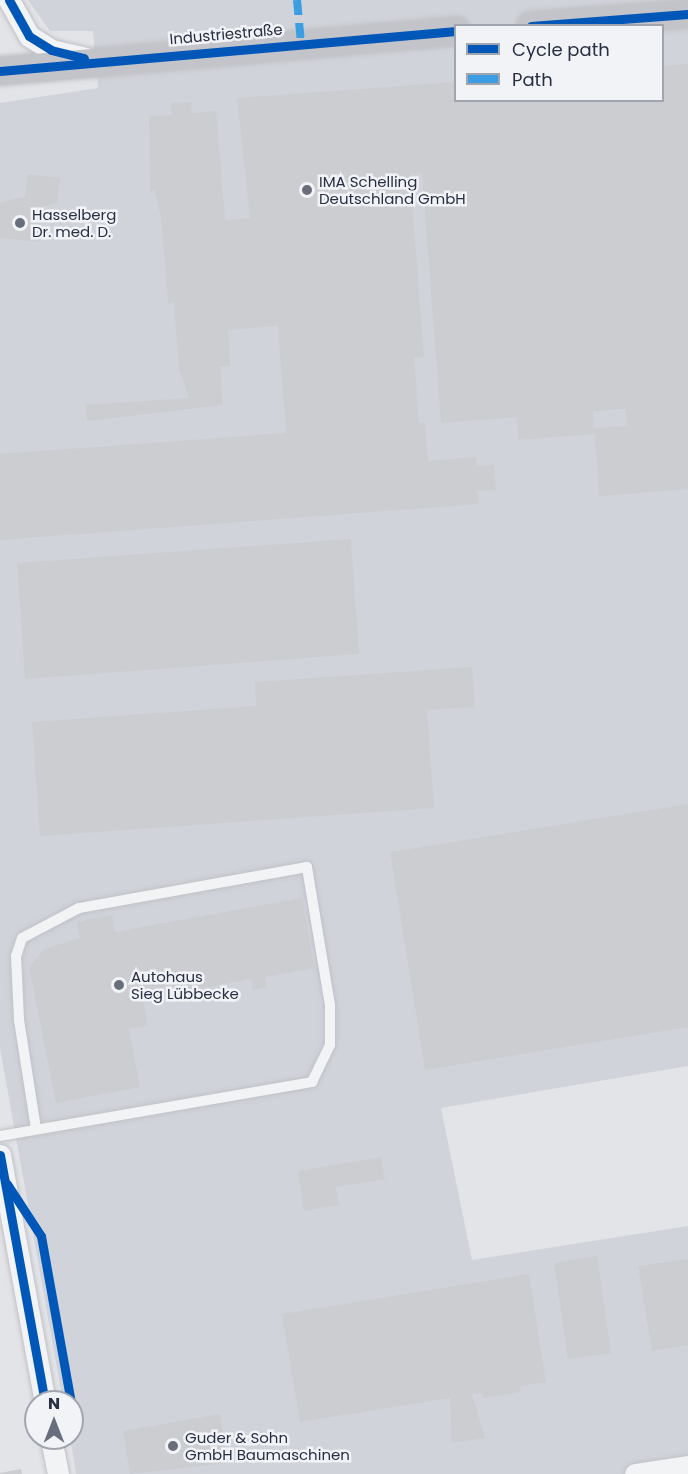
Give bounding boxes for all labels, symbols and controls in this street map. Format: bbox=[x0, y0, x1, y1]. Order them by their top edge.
street label: Industriestraße bbox=[169, 20, 283, 48]
legend bbox=[454, 24, 664, 102]
text: Cycle path bbox=[512, 37, 610, 62]
text: Path bbox=[512, 67, 553, 92]
place label: IMA Schelling Deutschland GmbH bbox=[319, 172, 466, 207]
marker: IMA Schelling Deutschland GmbH bbox=[300, 183, 314, 197]
place label: Hasselberg Dr. med. D. bbox=[32, 205, 116, 240]
marker: Hasselberg Dr. med. D. bbox=[13, 216, 27, 230]
place label: Autohaus Sieg Lübbecke bbox=[131, 967, 239, 1002]
marker: Autohaus Sieg Lübbecke bbox=[112, 978, 126, 992]
north arrow bbox=[24, 1390, 84, 1450]
text: N bbox=[48, 1392, 60, 1415]
place label: Guder & Sohn GmbH Baumaschinen bbox=[185, 1428, 350, 1463]
marker: Guder & Sohn GmbH Baumaschinen bbox=[166, 1439, 180, 1453]

